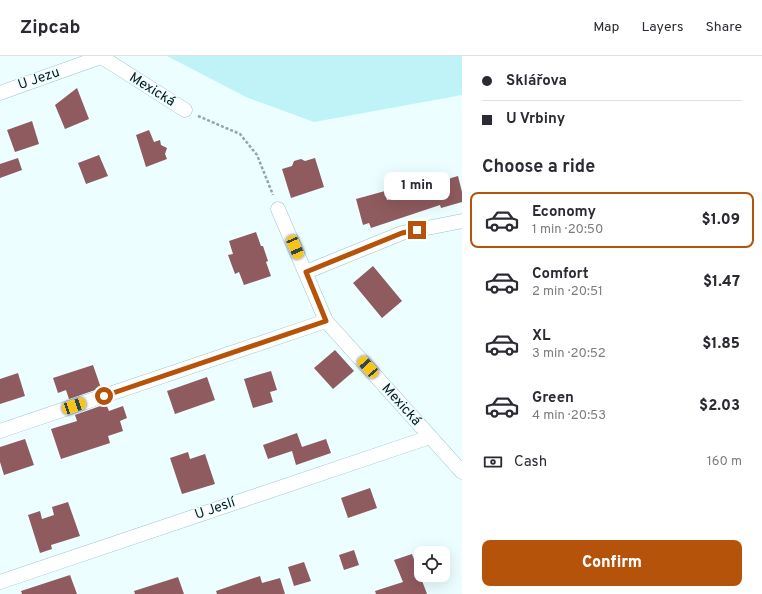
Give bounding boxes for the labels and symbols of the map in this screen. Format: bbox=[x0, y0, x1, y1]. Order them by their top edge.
street label: U Jezu bbox=[16, 64, 62, 94]
street label: Mexická bbox=[126, 69, 178, 111]
callout: 1 min bbox=[384, 172, 450, 200]
route end bbox=[408, 221, 426, 239]
car bbox=[285, 234, 305, 260]
car bbox=[356, 354, 380, 380]
street label: Mexická bbox=[378, 380, 424, 430]
route start bbox=[95, 387, 113, 405]
car bbox=[61, 396, 87, 416]
street label: U Jeslí bbox=[192, 494, 239, 524]

